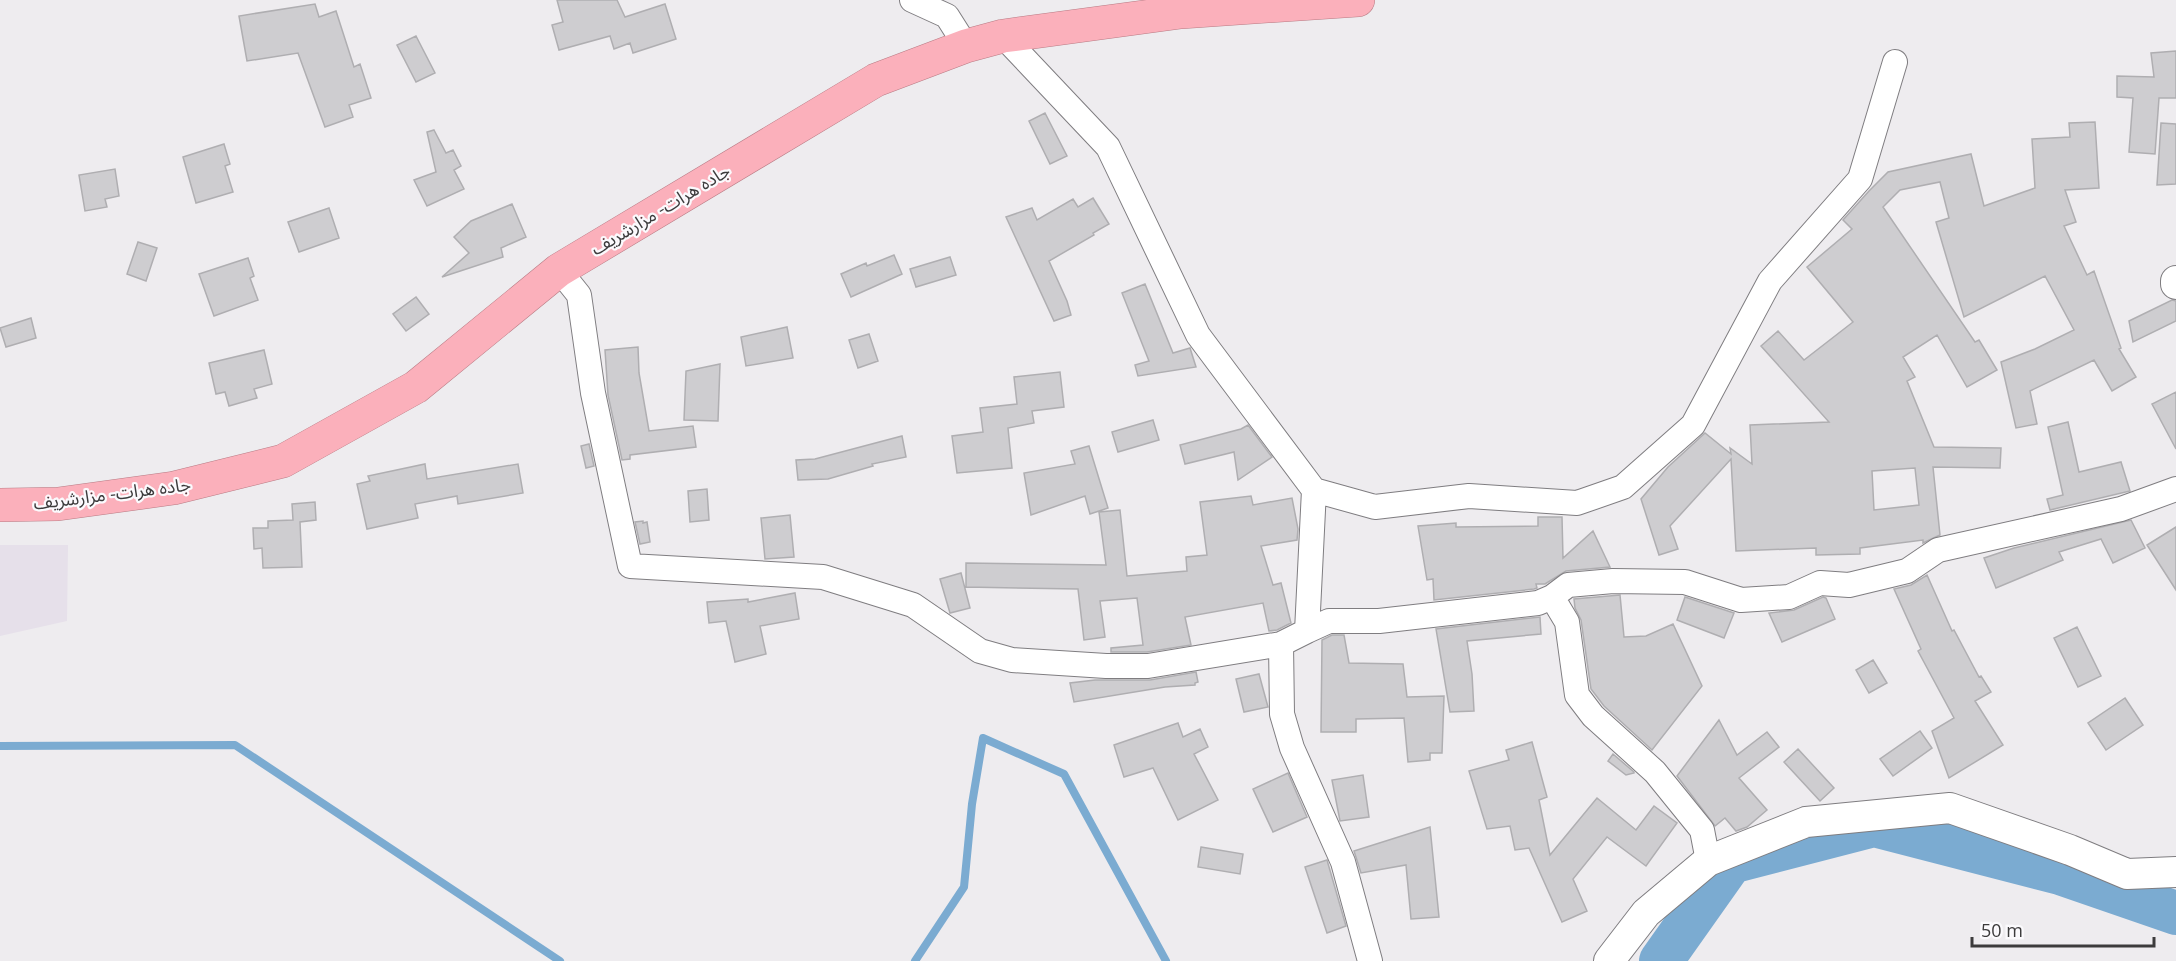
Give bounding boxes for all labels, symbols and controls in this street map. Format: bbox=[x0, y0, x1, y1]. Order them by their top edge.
street label: جاده هرات- مزارشریف bbox=[586, 158, 734, 260]
street label: جاده هرات- مزارشریف bbox=[32, 471, 192, 515]
scale bar bbox=[1972, 910, 2154, 948]
text: 50 m bbox=[1981, 918, 2023, 942]

